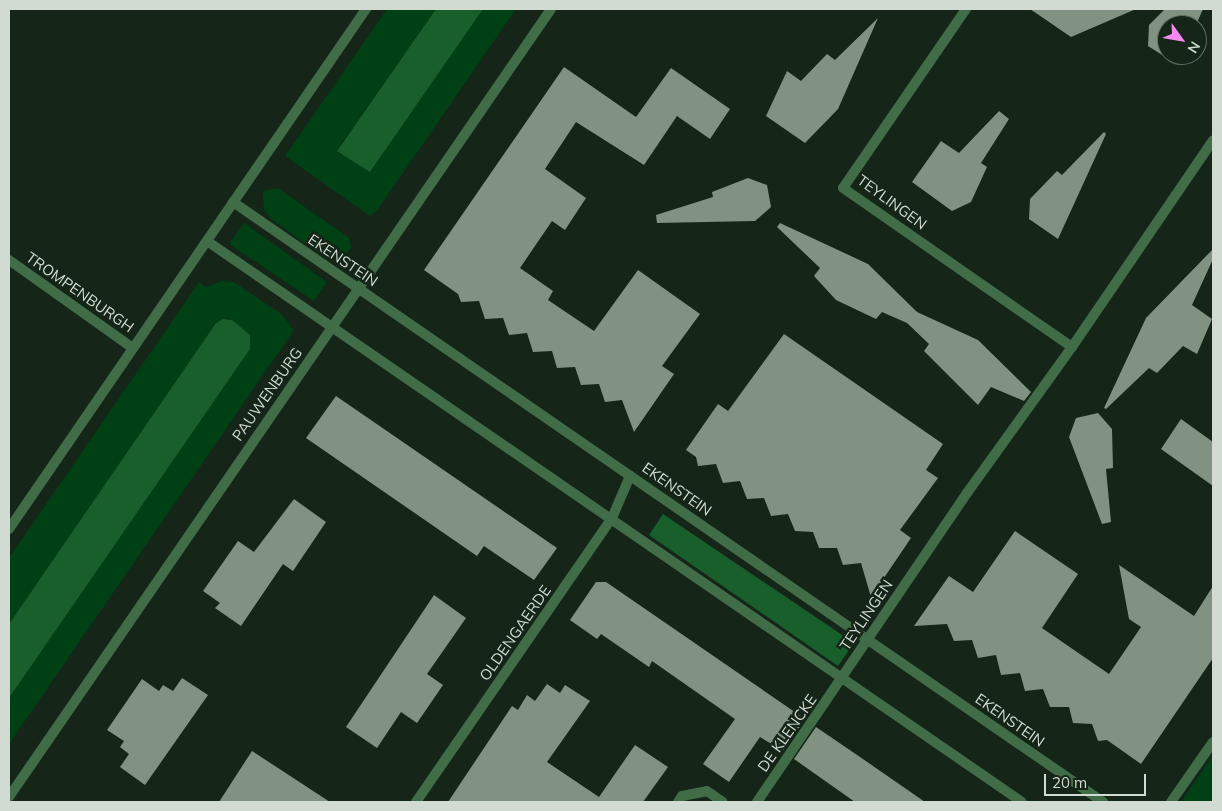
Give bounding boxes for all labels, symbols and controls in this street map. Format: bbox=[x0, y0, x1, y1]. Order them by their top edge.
north arrow bbox=[1157, 15, 1207, 65]
text: N bbox=[1183, 38, 1204, 57]
street label: TEYLINGEN bbox=[854, 171, 930, 233]
street label: EKENSTEIN bbox=[305, 230, 381, 290]
street label: TROMPENBURGH bbox=[23, 248, 137, 336]
street label: PAUWENBURG bbox=[228, 344, 306, 444]
street label: EKENSTEIN bbox=[639, 459, 715, 519]
street label: TEYLINGEN bbox=[836, 576, 896, 654]
street label: OLDENGAERDE bbox=[475, 582, 555, 684]
street label: EKENSTEIN bbox=[972, 690, 1048, 750]
street label: DE KLENCKE bbox=[754, 691, 820, 775]
scale bar bbox=[1047, 764, 1150, 796]
text: 20 m bbox=[1052, 773, 1087, 792]

